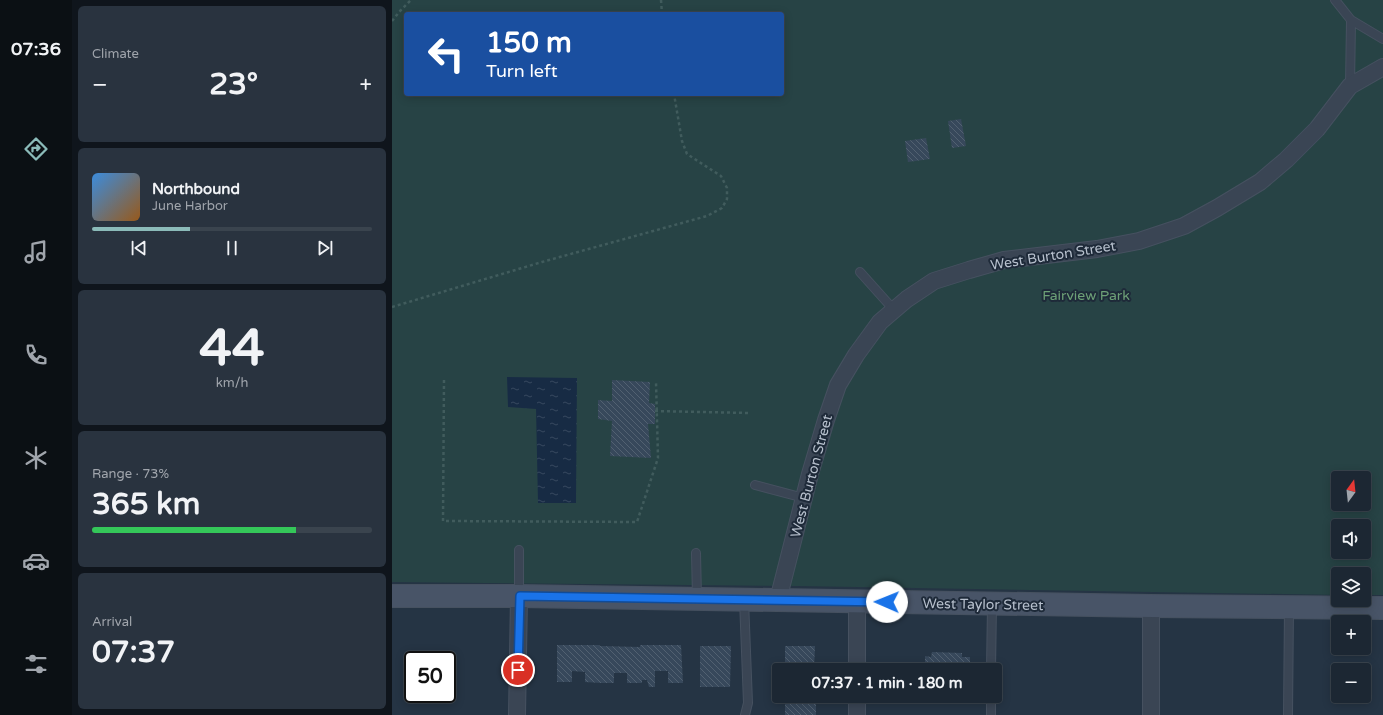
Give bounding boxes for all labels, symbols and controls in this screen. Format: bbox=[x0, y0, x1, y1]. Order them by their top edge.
text: 150 m bbox=[486, 26, 572, 60]
icon: left bbox=[420, 28, 472, 80]
text: 07:36 bbox=[11, 38, 61, 60]
text: Climate bbox=[92, 46, 139, 62]
text: Turn left bbox=[486, 60, 558, 82]
text: 23° bbox=[209, 66, 258, 103]
text: − bbox=[92, 72, 108, 98]
text: + bbox=[360, 72, 372, 98]
icon: directions bbox=[22, 135, 50, 163]
text: Northbound bbox=[152, 180, 240, 198]
text: June Harbor bbox=[152, 198, 228, 214]
icon: previous bbox=[128, 237, 150, 259]
icon: pause bbox=[221, 237, 243, 259]
icon: next bbox=[314, 237, 336, 259]
street label: West Burton Street bbox=[989, 237, 1118, 274]
icon: music bbox=[22, 238, 50, 266]
park label: Fairview Park bbox=[1042, 287, 1130, 304]
text: 44 bbox=[199, 317, 265, 380]
icon: phone bbox=[22, 341, 50, 369]
text: km/h bbox=[216, 375, 248, 391]
street label: West Burton Street bbox=[787, 412, 836, 539]
icon: climate bbox=[22, 444, 50, 472]
text: Range · 73% bbox=[92, 466, 169, 482]
north arrow bbox=[1331, 471, 1371, 511]
map controls bbox=[1331, 471, 1371, 703]
text: 365 km bbox=[92, 486, 200, 523]
button: sound bbox=[1331, 519, 1371, 559]
icon: car bbox=[22, 547, 50, 575]
button: layers bbox=[1331, 567, 1371, 607]
position arrow bbox=[866, 581, 908, 623]
street label: West Taylor Street bbox=[922, 595, 1044, 614]
text: Arrival bbox=[92, 614, 132, 630]
button: + bbox=[1331, 615, 1371, 655]
text: 07:37 bbox=[92, 634, 175, 671]
icon: filters bbox=[22, 650, 50, 678]
speed limit sign: 50 bbox=[404, 651, 456, 703]
pin bbox=[501, 653, 535, 687]
icon: arrive bbox=[507, 659, 529, 681]
button: − bbox=[1331, 663, 1371, 703]
text: 07:37 · 1 min · 180 m bbox=[812, 674, 962, 692]

